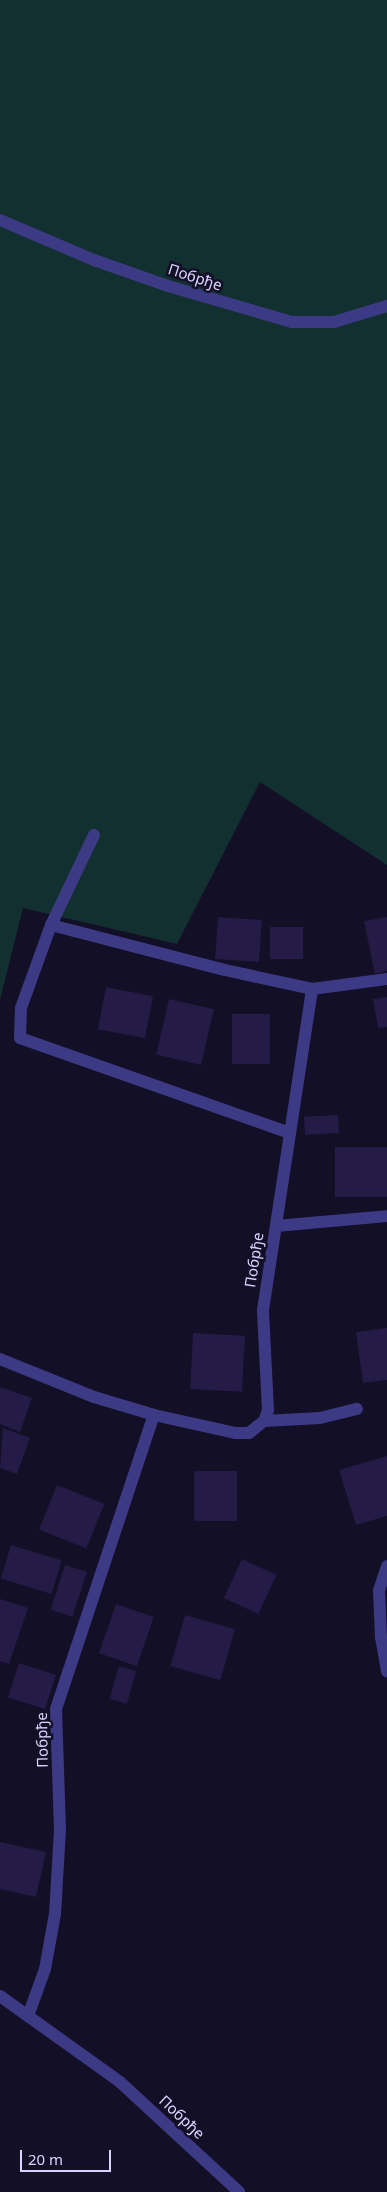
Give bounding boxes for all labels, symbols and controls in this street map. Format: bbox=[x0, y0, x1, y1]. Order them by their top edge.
street label: Побрђе bbox=[166, 260, 224, 294]
street label: Побрђе bbox=[241, 1231, 267, 1289]
street label: Побрђе bbox=[33, 1712, 51, 1768]
street label: Побрђе bbox=[156, 2091, 208, 2143]
scale bar bbox=[22, 2140, 114, 2172]
text: 20 m bbox=[28, 2149, 63, 2169]

